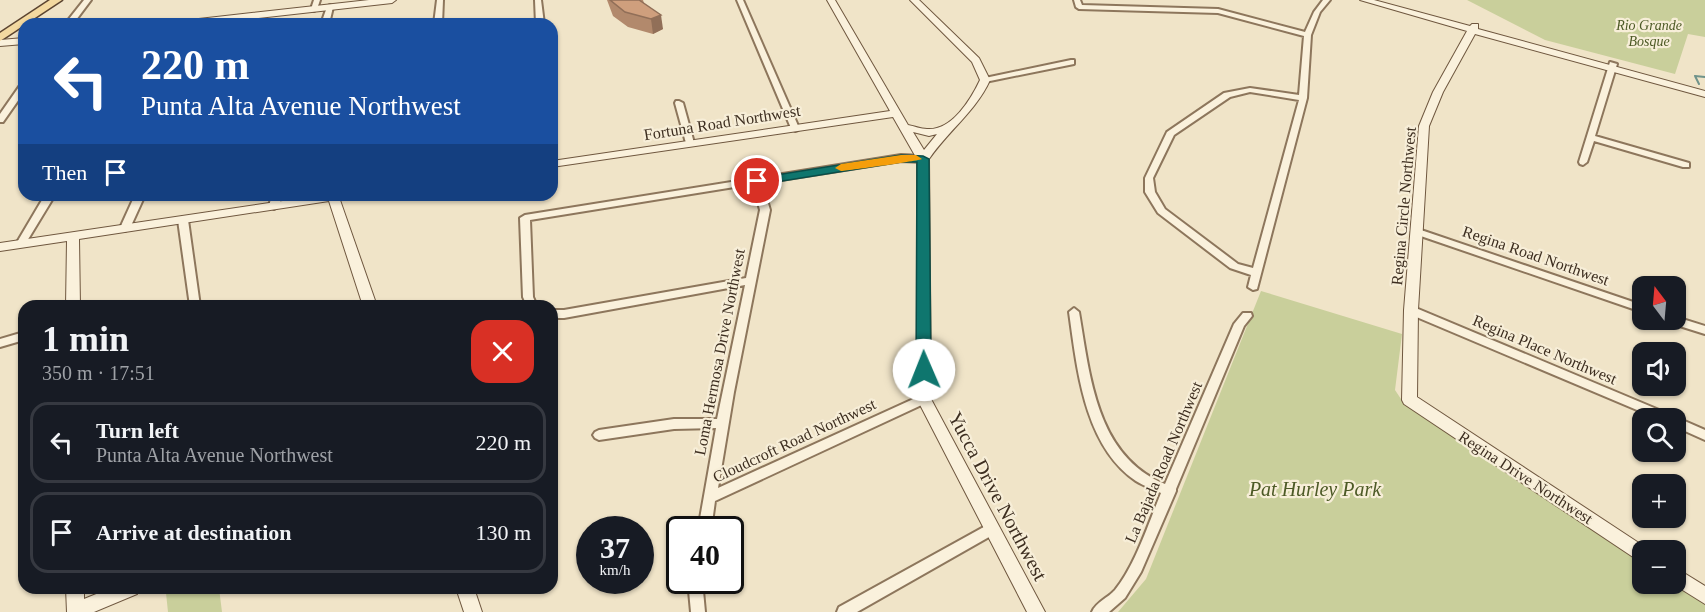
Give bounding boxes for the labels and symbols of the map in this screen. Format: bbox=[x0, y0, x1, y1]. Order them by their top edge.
park label: Rio Grande Bosque bbox=[1615, 18, 1682, 49]
street label: Fortuna Road Northwest bbox=[643, 102, 802, 143]
street label: Regina Circle Northwest bbox=[1388, 126, 1420, 286]
pin bbox=[731, 155, 782, 206]
street label: Regina Road Northwest bbox=[1460, 222, 1612, 290]
street label: Loma Hermosa Drive Northwest bbox=[691, 247, 748, 457]
north arrow bbox=[1632, 276, 1686, 330]
street label: Regina Place Northwest bbox=[1470, 311, 1620, 389]
position arrow bbox=[892, 338, 956, 402]
street label: La Bajada Road Northwest bbox=[1122, 378, 1206, 546]
street label: Cloudcroft Road Northwest bbox=[710, 395, 879, 486]
street label: Yucca Drive Northwest bbox=[944, 408, 1052, 584]
street label: Regina Drive Northwest bbox=[1455, 428, 1596, 528]
park label: Pat Hurley Park bbox=[1248, 478, 1382, 501]
speed limit sign: 40 bbox=[666, 516, 744, 594]

